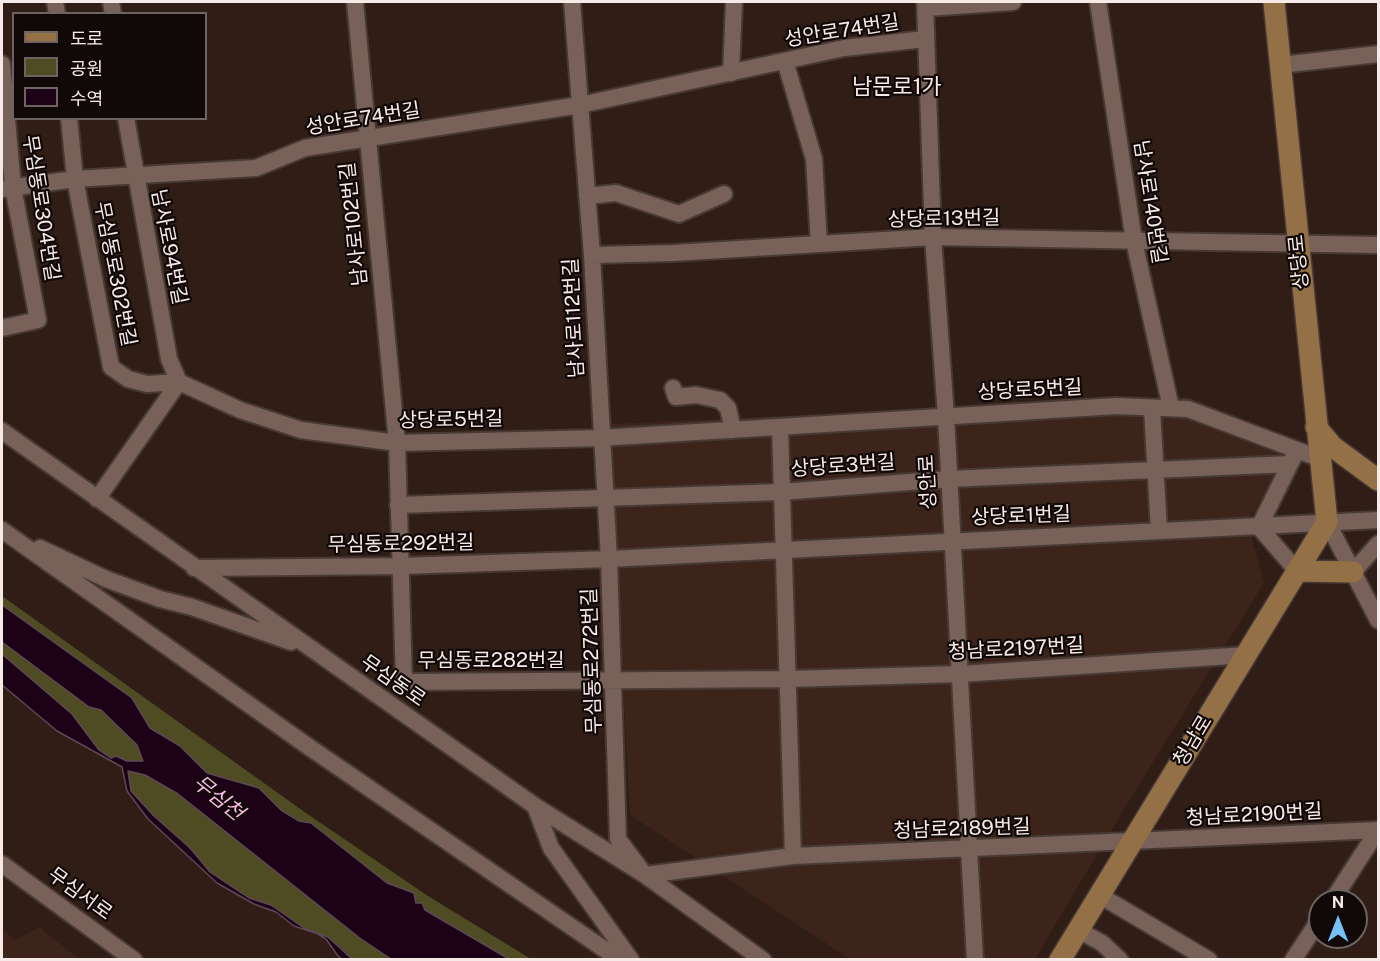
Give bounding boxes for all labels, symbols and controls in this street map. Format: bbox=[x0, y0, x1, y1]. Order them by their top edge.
street label: 성안로74번길 bbox=[783, 10, 901, 52]
legend bbox=[12, 12, 207, 120]
text: 도로 bbox=[70, 28, 103, 49]
text: 공원 bbox=[70, 58, 103, 79]
district label: 남문로1가 bbox=[852, 74, 942, 100]
text: 수역 bbox=[70, 88, 103, 109]
street label: 성안로74번길 bbox=[304, 98, 422, 140]
street label: 무심동로304번길 bbox=[18, 133, 64, 283]
street label: 남사로140번길 bbox=[1128, 138, 1172, 266]
street label: 남사로102번길 bbox=[336, 161, 372, 287]
street label: 남사로94번길 bbox=[146, 187, 192, 307]
street label: 무심동로302번길 bbox=[89, 200, 141, 348]
street label: 상당로13번길 bbox=[887, 206, 1001, 232]
street label: 상당로 bbox=[1284, 233, 1314, 291]
street label: 남사로112번길 bbox=[559, 257, 589, 379]
street label: 상당로5번길 bbox=[977, 375, 1083, 405]
street label: 상당로5번길 bbox=[398, 407, 504, 433]
street label: 상당로3번길 bbox=[790, 450, 896, 482]
street label: 성안로 bbox=[915, 454, 941, 510]
street label: 상당로1번길 bbox=[971, 502, 1071, 530]
street label: 무심동로292번길 bbox=[327, 531, 475, 557]
street label: 무심동로272번길 bbox=[577, 587, 607, 735]
street label: 청남로2197번길 bbox=[947, 633, 1085, 665]
street label: 무심동로282번길 bbox=[417, 649, 565, 673]
street label: 무심동로 bbox=[356, 650, 430, 712]
street label: 청남로 bbox=[1168, 711, 1218, 771]
water label: 무심천 bbox=[188, 770, 248, 826]
street label: 청남로2190번길 bbox=[1185, 799, 1323, 831]
street label: 청남로2189번길 bbox=[893, 815, 1031, 843]
street label: 무심서로 bbox=[43, 863, 117, 925]
north arrow bbox=[1308, 889, 1368, 949]
text: N bbox=[1332, 893, 1344, 912]

